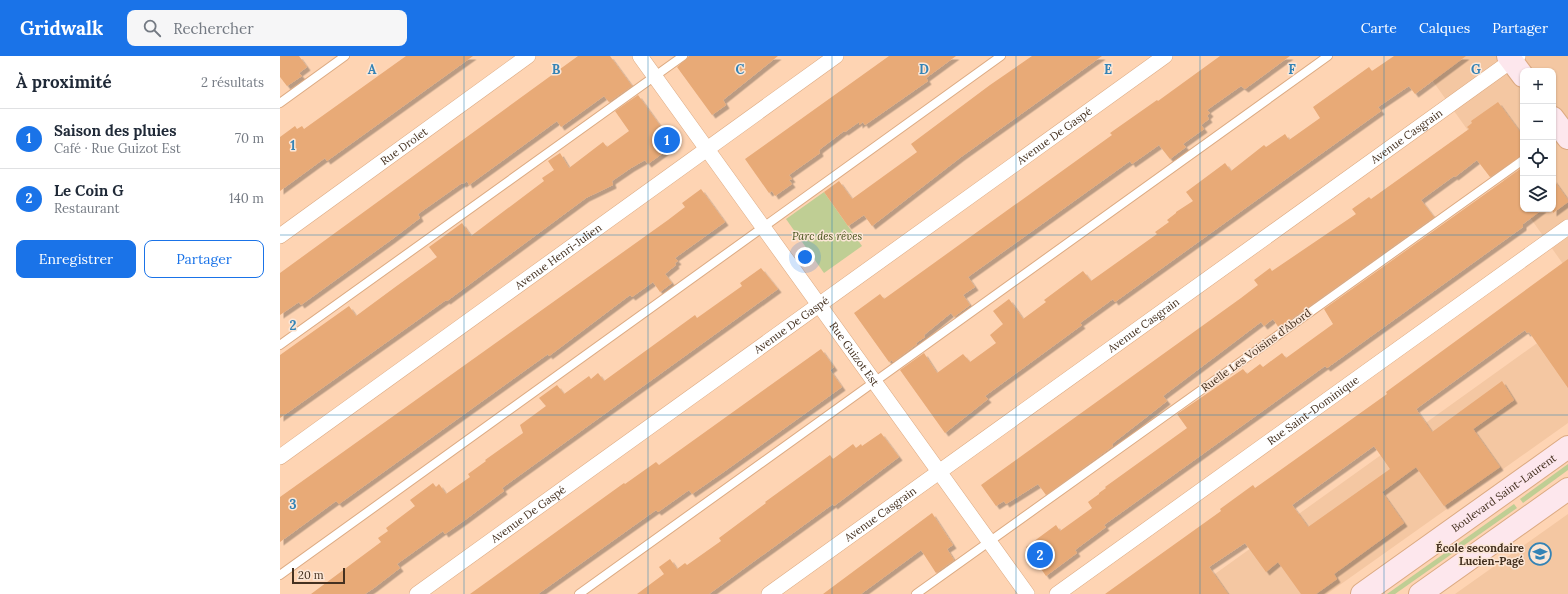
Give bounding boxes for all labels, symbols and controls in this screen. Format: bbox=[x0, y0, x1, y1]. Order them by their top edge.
search box bbox=[127, 10, 407, 46]
text: Gridwalk bbox=[20, 16, 103, 40]
icon: search bbox=[141, 17, 163, 39]
text: Rechercher bbox=[173, 19, 254, 38]
text: Carte bbox=[1361, 19, 1397, 37]
text: Calques bbox=[1419, 19, 1470, 37]
text: Partager bbox=[1492, 19, 1548, 37]
text: A bbox=[368, 61, 377, 78]
text: B bbox=[552, 61, 561, 78]
text: C bbox=[736, 61, 745, 78]
text: D bbox=[919, 61, 929, 78]
text: E bbox=[1104, 61, 1112, 78]
text: F bbox=[1288, 61, 1296, 78]
text: G bbox=[1471, 61, 1481, 78]
map controls bbox=[1520, 68, 1556, 212]
button: + bbox=[1520, 68, 1556, 104]
text: À proximité bbox=[16, 71, 112, 93]
text: 2 résultats bbox=[201, 74, 264, 91]
street label: Avenue De Gaspé bbox=[1013, 104, 1095, 168]
button: − bbox=[1520, 104, 1556, 140]
street label: Avenue Casgrain bbox=[1367, 105, 1445, 167]
text: Saison des pluies bbox=[54, 121, 176, 140]
street label: Rue Drolet bbox=[378, 124, 431, 168]
pin: 1 bbox=[654, 125, 680, 155]
text: 1 bbox=[26, 130, 32, 147]
text: 70 m bbox=[235, 130, 264, 147]
text: 1 bbox=[290, 137, 296, 154]
text: Café · Rue Guizot Est bbox=[54, 140, 181, 157]
button: locate bbox=[1520, 140, 1556, 176]
button: layers bbox=[1520, 176, 1556, 212]
text: Le Coin G bbox=[54, 181, 124, 200]
text: 2 bbox=[26, 190, 32, 207]
text: 140 m bbox=[229, 190, 264, 207]
text: Restaurant bbox=[54, 200, 120, 217]
street label: Avenue Henri-Julien bbox=[511, 220, 605, 293]
park label: Parc des rêves bbox=[792, 229, 862, 243]
button: Enregistrer bbox=[16, 240, 136, 278]
button: Partager bbox=[144, 240, 264, 278]
your location bbox=[795, 247, 815, 267]
street label: Avenue De Gaspé bbox=[750, 293, 832, 357]
street label: Avenue Casgrain bbox=[1104, 294, 1182, 356]
street label: Ruelle Les Voisins d’Abord bbox=[1198, 305, 1314, 395]
text: 2 bbox=[290, 317, 297, 334]
street label: Rue Guizot Est bbox=[826, 319, 883, 389]
street label: Rue Saint-Dominique bbox=[1264, 373, 1362, 448]
street label: Boulevard Saint-Laurent bbox=[1448, 450, 1559, 535]
street label: Avenue De Gaspé bbox=[487, 482, 568, 546]
street label: Avenue Casgrain bbox=[841, 483, 919, 545]
text: 3 bbox=[289, 496, 297, 513]
pin: 2 bbox=[1027, 540, 1053, 570]
place label: École secondaire Lucien-Pagé bbox=[1436, 541, 1524, 568]
school or university icon: École secondaire Lucien-Pagé bbox=[1527, 541, 1553, 567]
scale bar bbox=[292, 566, 345, 585]
text: 20 m bbox=[298, 568, 323, 582]

